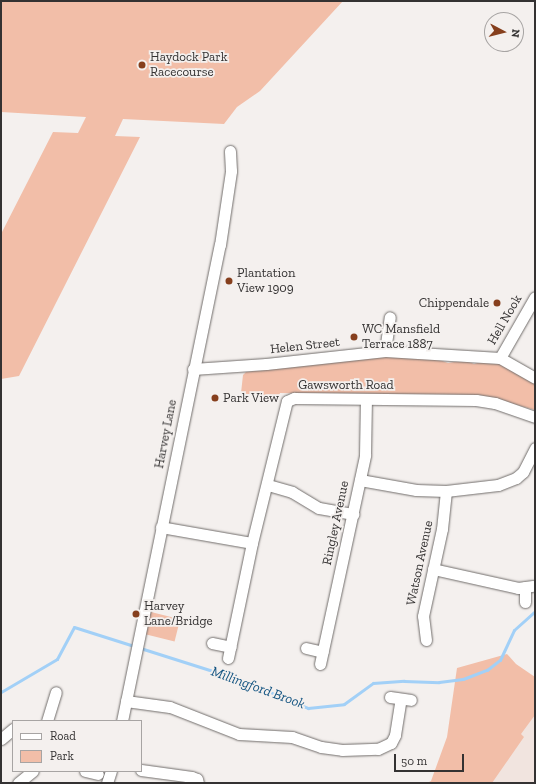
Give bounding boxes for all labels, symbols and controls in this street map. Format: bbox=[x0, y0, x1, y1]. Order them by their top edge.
north arrow bbox=[484, 12, 524, 52]
text: N bbox=[508, 28, 522, 38]
place label: Haydock Park Racecourse bbox=[150, 50, 227, 81]
marker: Haydock Park Racecourse bbox=[137, 60, 147, 70]
place label: Plantation View 1909 bbox=[237, 266, 295, 297]
marker: Plantation View 1909 bbox=[224, 276, 234, 286]
street label: Hell Nook bbox=[485, 292, 525, 348]
place label: Chippendale bbox=[419, 295, 489, 311]
marker: Chippendale bbox=[492, 298, 502, 308]
place label: WC Mansfield Terrace 1887 bbox=[362, 322, 440, 353]
marker: WC Mansfield Terrace 1887 bbox=[349, 332, 359, 342]
street label: Helen Street bbox=[269, 335, 341, 357]
street label: Gawsworth Road bbox=[298, 377, 394, 393]
place label: Park View bbox=[223, 390, 280, 406]
marker: Park View bbox=[210, 393, 220, 403]
street label: Harvey Lane bbox=[152, 398, 180, 470]
street label: Ringley Avenue bbox=[319, 479, 353, 567]
street label: Watson Avenue bbox=[403, 519, 437, 607]
place label: Harvey Lane/Bridge bbox=[144, 599, 213, 630]
marker: Harvey Lane/Bridge bbox=[131, 609, 141, 619]
water label: Millingford Brook bbox=[209, 663, 307, 713]
legend bbox=[12, 720, 142, 772]
text: Road bbox=[50, 729, 76, 743]
scale bar bbox=[396, 746, 466, 772]
text: Park bbox=[50, 749, 74, 763]
text: 50 m bbox=[401, 754, 427, 768]

